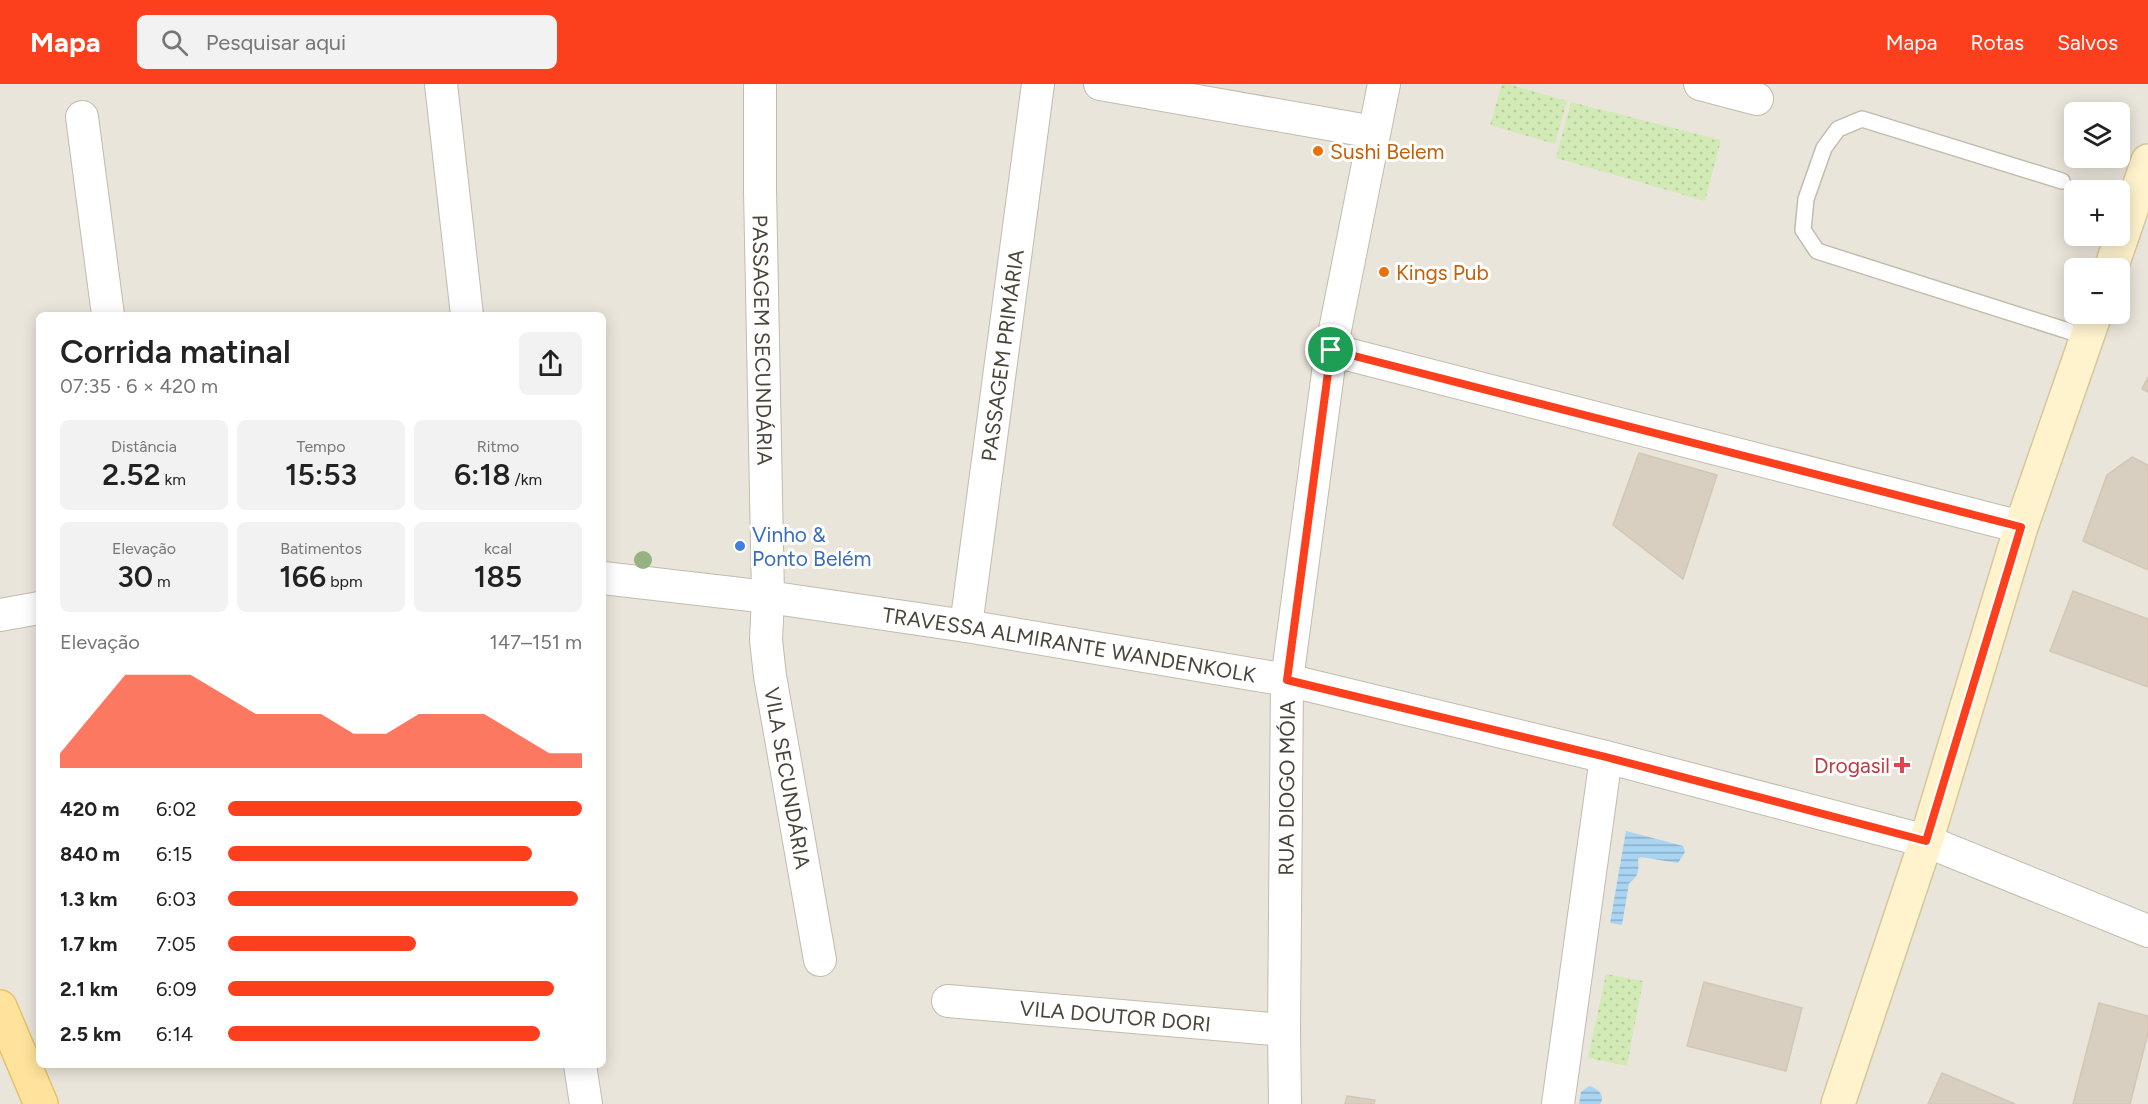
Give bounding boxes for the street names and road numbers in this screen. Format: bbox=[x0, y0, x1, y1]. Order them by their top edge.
street label: PASSAGEM SECUNDÁRIA bbox=[748, 214, 778, 466]
street label: PASSAGEM PRIMÁRIA bbox=[976, 248, 1028, 463]
street label: TRAVESSA ALMIRANTE WANDENKOLK bbox=[881, 601, 1258, 687]
street label: VILA SECUNDÁRIA bbox=[760, 685, 816, 871]
street label: RUA DIOGO MÓIA bbox=[1273, 700, 1299, 876]
street label: VILA DOUTOR DORI bbox=[1019, 995, 1212, 1036]

